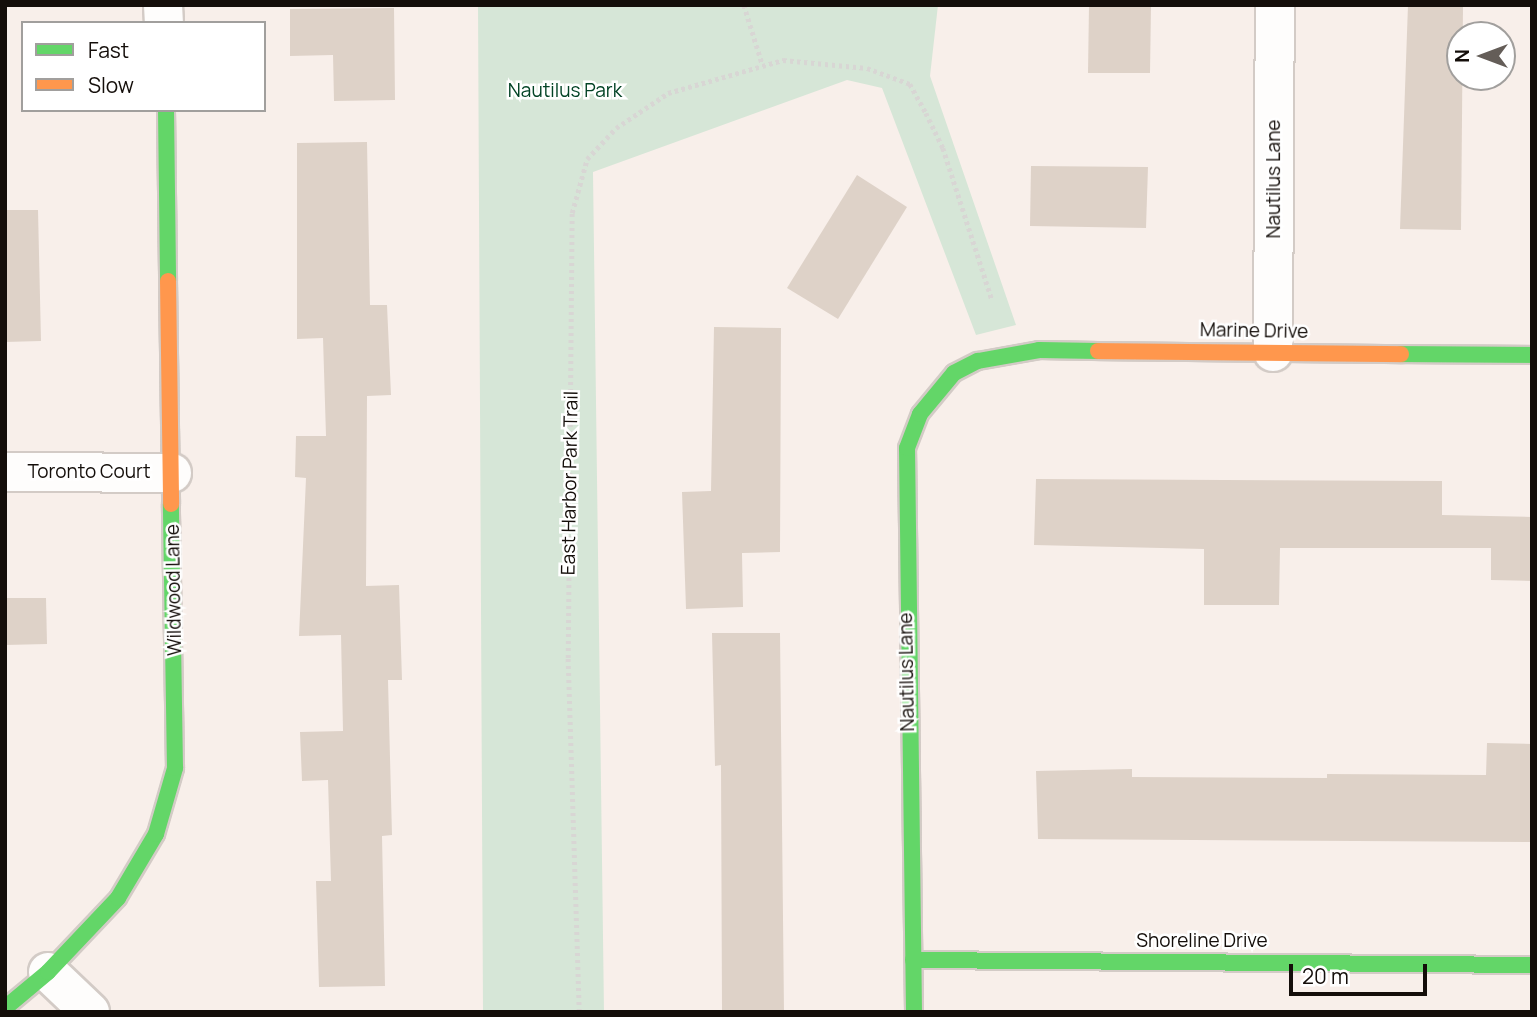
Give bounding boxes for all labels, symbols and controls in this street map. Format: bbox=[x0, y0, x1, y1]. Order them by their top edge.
legend bbox=[21, 21, 266, 112]
north arrow bbox=[1446, 21, 1516, 91]
text: Fast bbox=[88, 36, 129, 64]
text: N bbox=[1449, 49, 1475, 63]
text: Slow bbox=[88, 71, 134, 99]
park label: Nautilus Park bbox=[508, 80, 622, 102]
street label: Nautilus Lane bbox=[1263, 120, 1285, 238]
street label: Marine Drive bbox=[1200, 319, 1308, 343]
street label: East Harbor Park Trail bbox=[557, 391, 583, 575]
street label: Toronto Court bbox=[27, 461, 151, 483]
street label: Wildwood Lane bbox=[161, 524, 187, 656]
street label: Nautilus Lane bbox=[895, 612, 919, 732]
street label: Shoreline Drive bbox=[1136, 930, 1268, 952]
scale bar bbox=[1292, 950, 1430, 994]
text: 20 m bbox=[1302, 962, 1349, 990]

